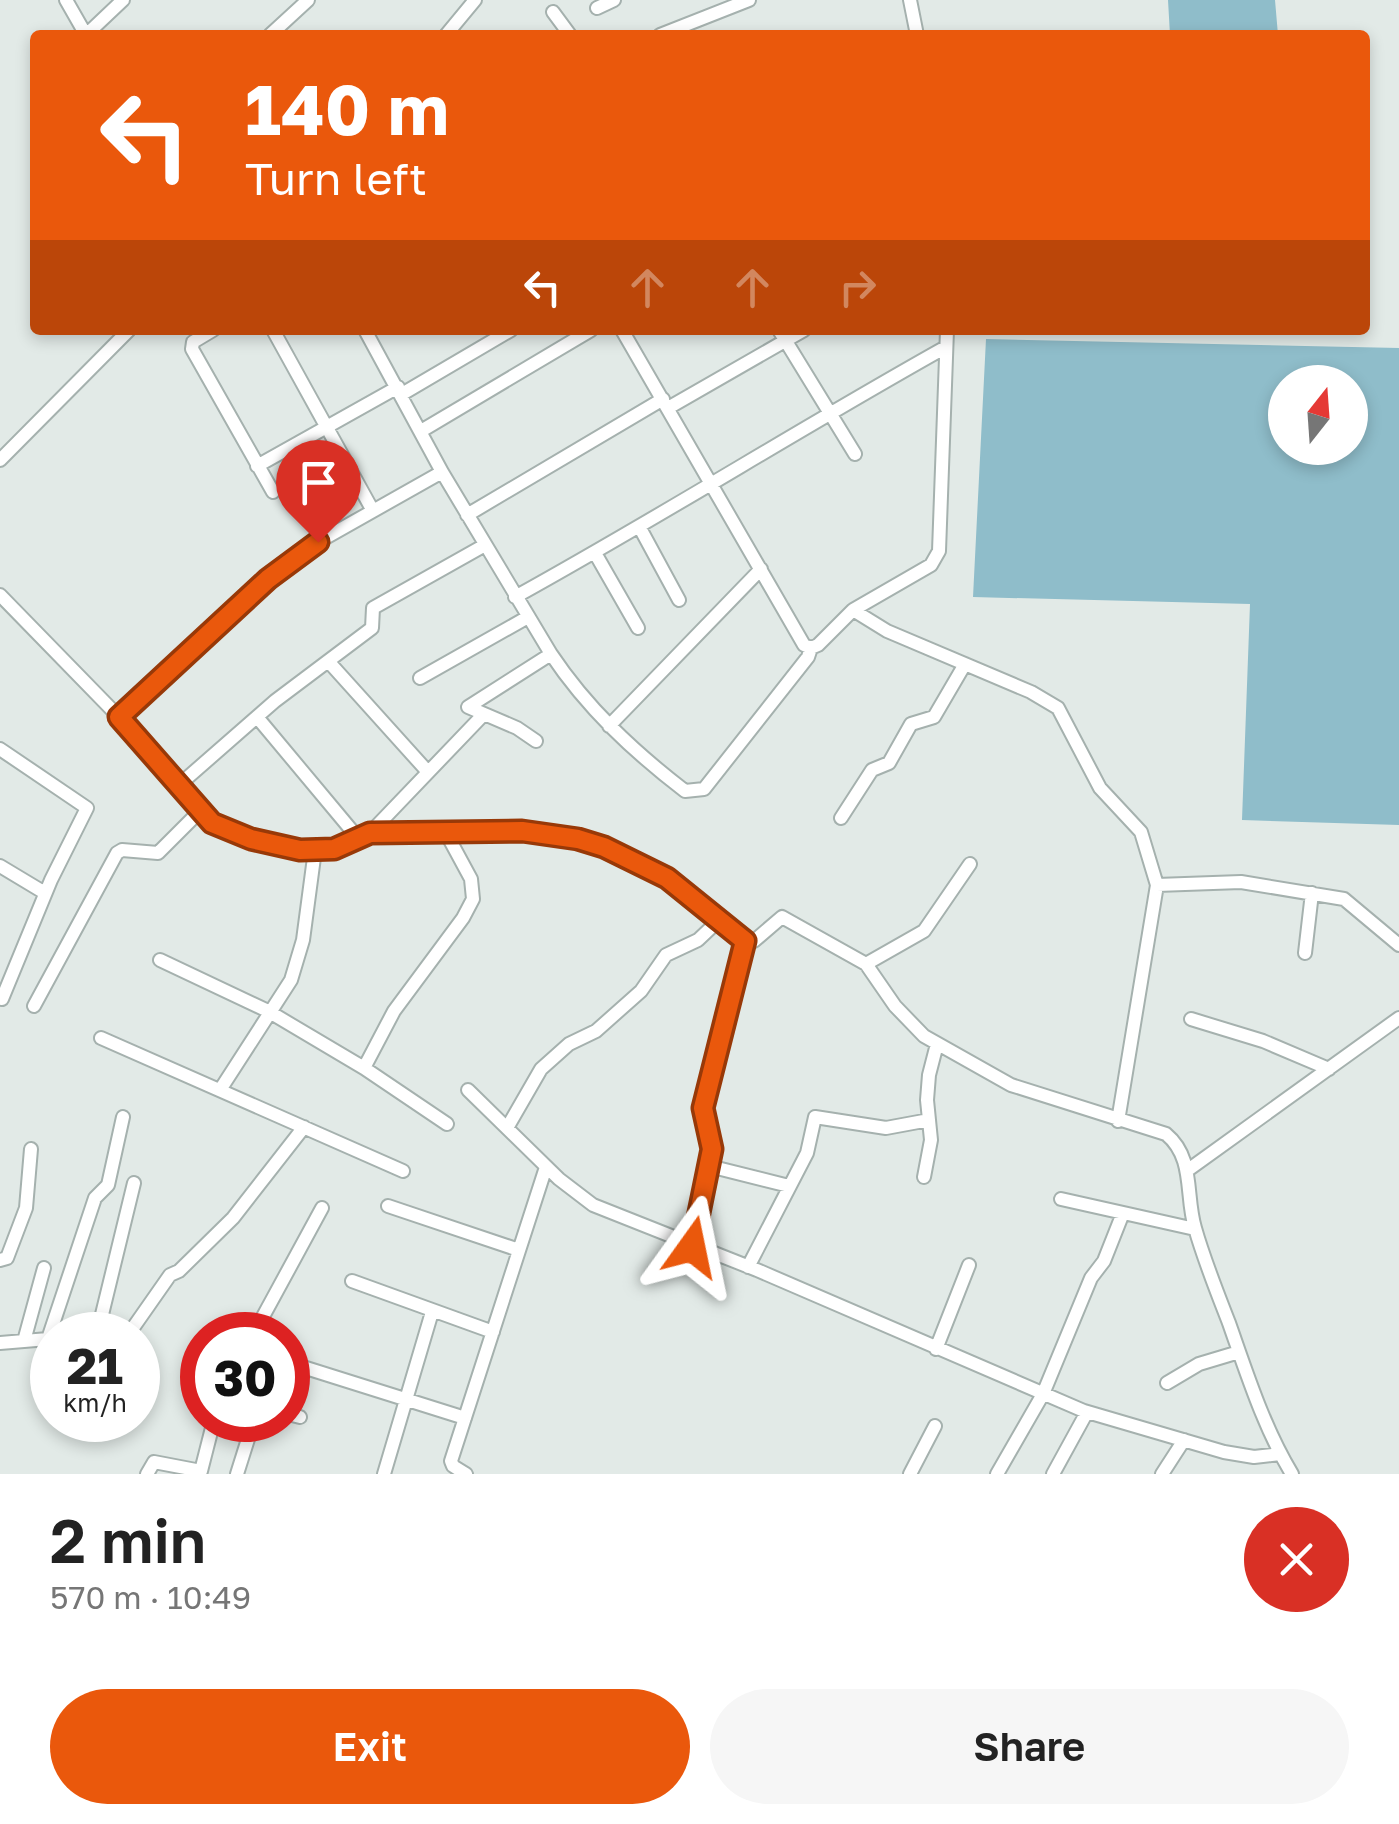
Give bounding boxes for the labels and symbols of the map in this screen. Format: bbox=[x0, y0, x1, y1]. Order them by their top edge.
north arrow bbox=[1268, 365, 1368, 465]
pin bbox=[276, 440, 361, 543]
position arrow bbox=[640, 1195, 744, 1299]
speed limit sign: 30 bbox=[180, 1312, 310, 1442]

